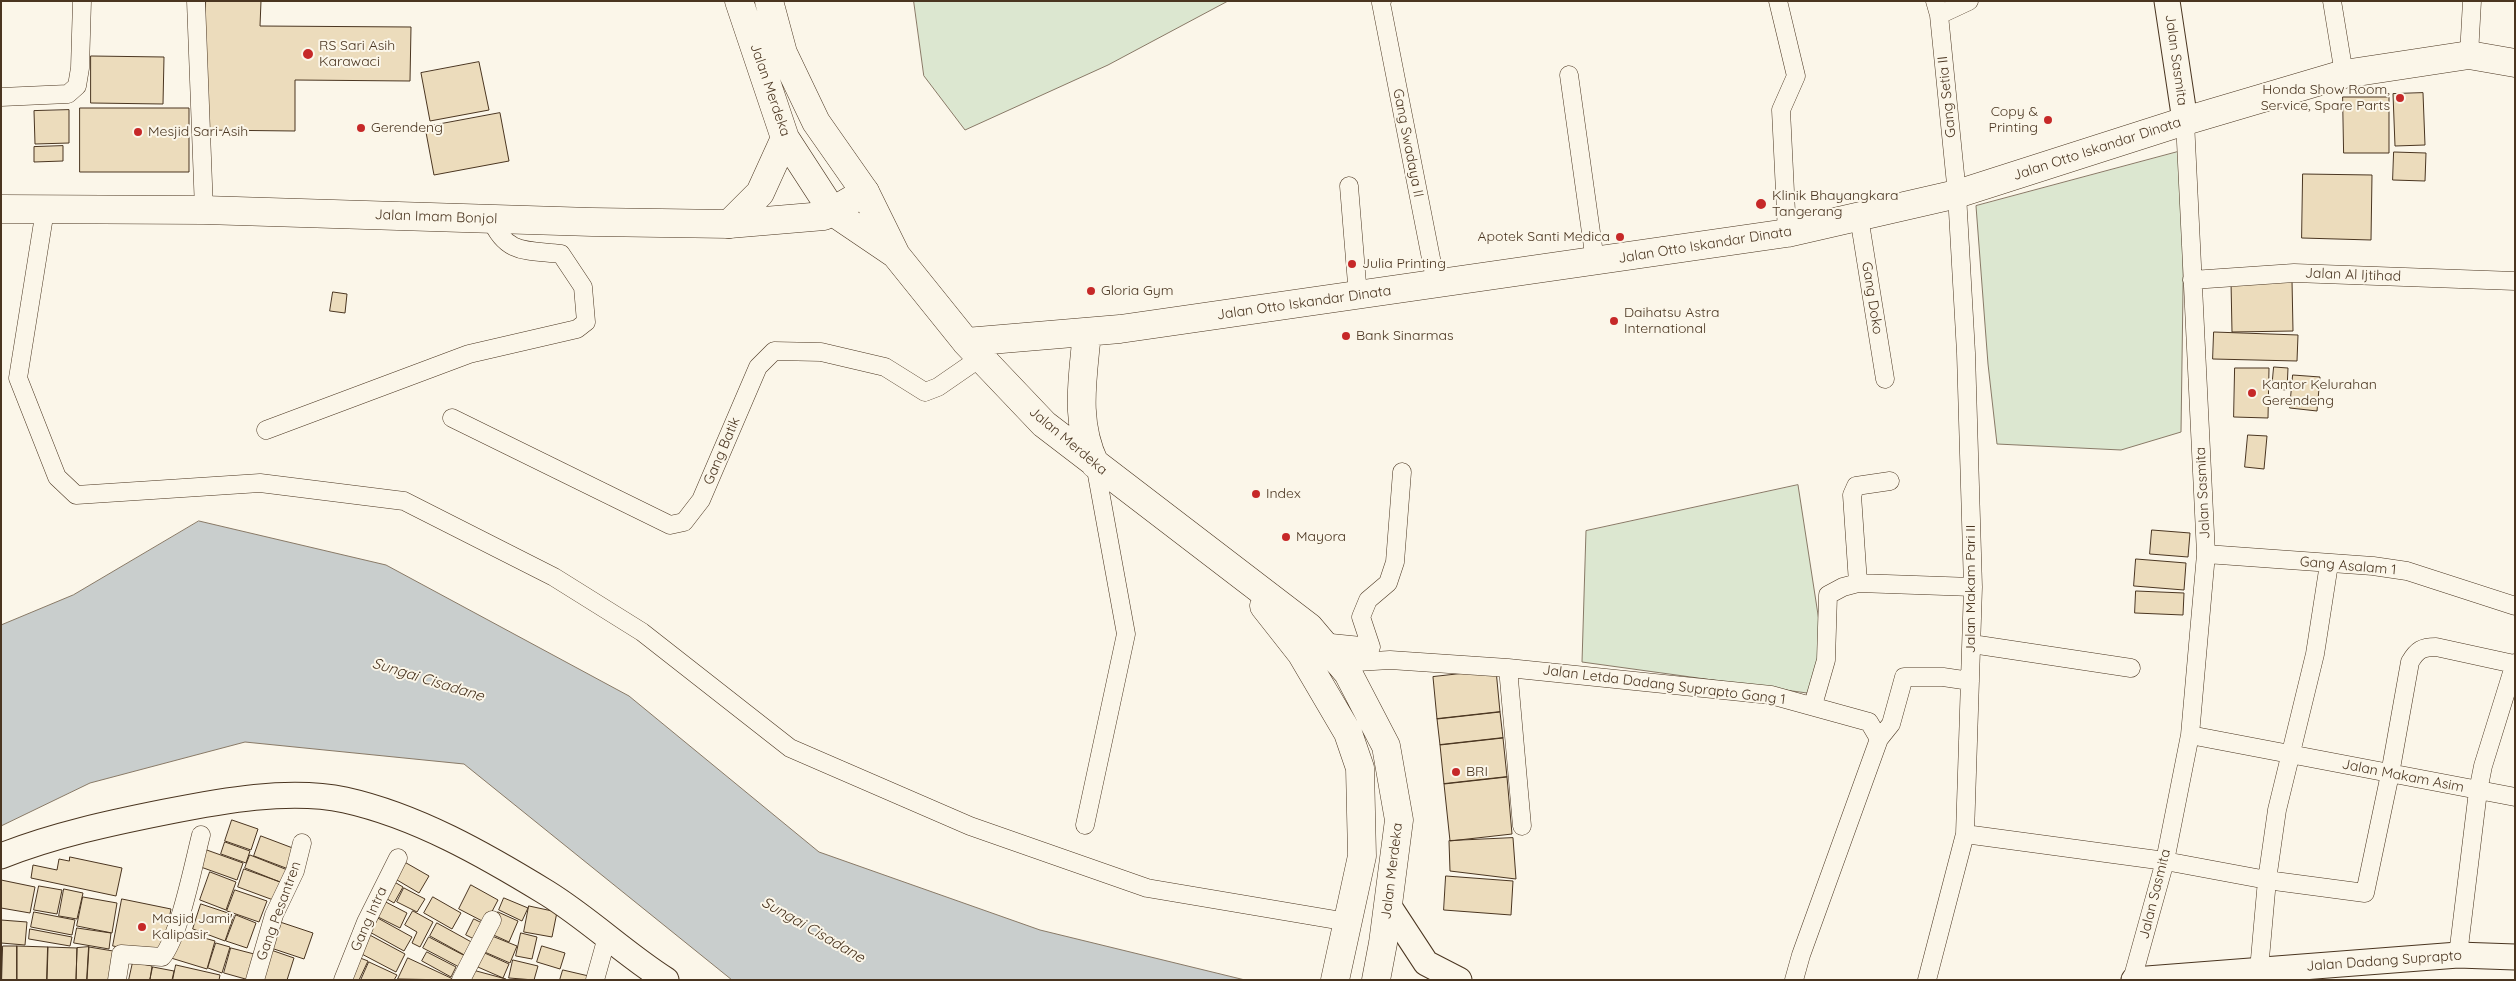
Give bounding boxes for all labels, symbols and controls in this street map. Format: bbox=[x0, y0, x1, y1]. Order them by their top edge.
street label: Jalan Sasmita bbox=[2161, 13, 2191, 107]
place label: RS Sari Asih Karawaci bbox=[319, 38, 395, 70]
street label: Jalan Merdeka bbox=[746, 41, 794, 139]
marker: RS Sari Asih Karawaci bbox=[301, 47, 315, 61]
street label: Gang Setia II bbox=[1934, 55, 1960, 139]
place label: Honda Show Room, Service, Spare Parts bbox=[2261, 82, 2390, 114]
street label: Gang Swadaya II bbox=[1389, 87, 1427, 199]
marker: Honda Show Room, Service, Spare Parts bbox=[2394, 92, 2406, 104]
place label: Copy & Printing bbox=[1989, 104, 2038, 136]
street label: Jalan Otto Iskandar Dinata bbox=[2011, 114, 2183, 184]
marker: Copy & Printing bbox=[2042, 114, 2054, 126]
place label: Gerendeng bbox=[371, 120, 443, 136]
marker: Gerendeng bbox=[355, 122, 367, 134]
place label: Mesjid Sari Asih bbox=[148, 124, 248, 140]
marker: Mesjid Sari Asih bbox=[132, 126, 144, 138]
place label: Klinik Bhayangkara Tangerang bbox=[1772, 188, 1898, 220]
marker: Klinik Bhayangkara Tangerang bbox=[1754, 197, 1768, 211]
street label: Jalan Imam Bonjol bbox=[374, 206, 498, 228]
street label: Jalan Otto Iskandar Dinata bbox=[1617, 223, 1793, 267]
place label: Apotek Santi Medica bbox=[1477, 229, 1610, 245]
marker: Apotek Santi Medica bbox=[1614, 231, 1626, 243]
place label: Julia Printing bbox=[1362, 256, 1446, 272]
marker: Julia Printing bbox=[1346, 258, 1358, 270]
street label: Gang Doko bbox=[1858, 260, 1886, 336]
street label: Jalan Al Ijtihad bbox=[2305, 265, 2401, 285]
street label: Jalan Otto Iskandar Dinata bbox=[1216, 282, 1392, 324]
place label: Gloria Gym bbox=[1101, 283, 1173, 299]
marker: Gloria Gym bbox=[1085, 285, 1097, 297]
place label: Daihatsu Astra International bbox=[1624, 305, 1719, 338]
marker: Daihatsu Astra International bbox=[1608, 315, 1620, 327]
place label: Bank Sinarmas bbox=[1356, 328, 1454, 344]
marker: Bank Sinarmas bbox=[1340, 330, 1352, 342]
place label: Kantor Kelurahan Gerendeng bbox=[2262, 377, 2377, 410]
marker: Kantor Kelurahan Gerendeng bbox=[2246, 387, 2258, 399]
street label: Jalan Merdeka bbox=[1025, 403, 1111, 479]
street label: Gang Batik bbox=[700, 415, 744, 487]
street label: Jalan Sasmita bbox=[2192, 447, 2214, 539]
place label: Index bbox=[1266, 486, 1301, 502]
marker: Index bbox=[1250, 488, 1262, 500]
street label: Jalan Makam Pari II bbox=[1963, 525, 1979, 653]
place label: Mayora bbox=[1296, 529, 1346, 545]
marker: Mayora bbox=[1280, 531, 1292, 543]
street label: Gang Asalam 1 bbox=[2299, 553, 2397, 579]
water label: Sungai Cisadane bbox=[370, 654, 486, 706]
street label: Jalan Letda Dadang Suprapto Gang 1 bbox=[1541, 662, 1787, 708]
street label: Jalan Makam Asim bbox=[2341, 756, 2465, 796]
place label: BRI bbox=[1466, 764, 1488, 780]
marker: BRI bbox=[1450, 766, 1462, 778]
street label: Jalan Merdeka bbox=[1378, 822, 1406, 920]
street label: Jalan Sasmita bbox=[2136, 847, 2174, 941]
street label: Gang Pesantren bbox=[253, 859, 305, 963]
street label: Gang Intra bbox=[347, 884, 391, 954]
water label: Sungai Cisadane bbox=[758, 893, 868, 967]
place label: Masjid Jami' Kalipasir bbox=[152, 911, 233, 944]
marker: Masjid Jami' Kalipasir bbox=[136, 921, 148, 933]
street label: Jalan Dadang Suprapto bbox=[2306, 947, 2462, 975]

